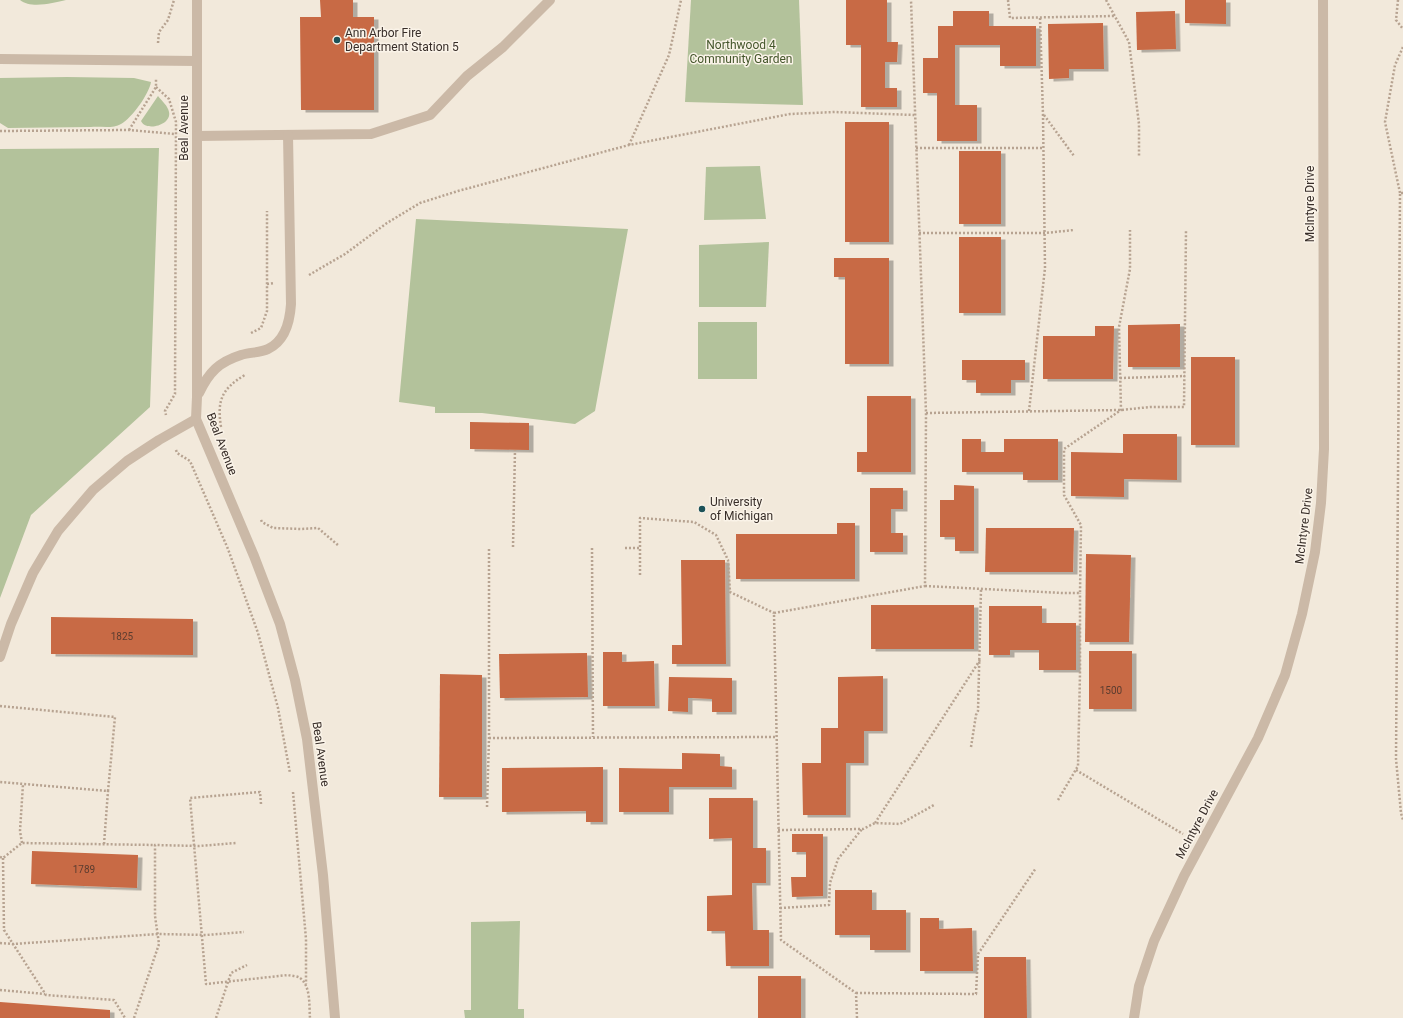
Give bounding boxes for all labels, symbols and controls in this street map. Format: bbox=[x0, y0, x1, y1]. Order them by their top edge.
place label: Ann Arbor Fire Department Station 5 bbox=[345, 26, 459, 54]
marker: Ann Arbor Fire Department Station 5 bbox=[332, 35, 342, 45]
park label: Northwood 4 Community Garden bbox=[690, 38, 792, 66]
street label: Beal Avenue bbox=[177, 95, 191, 161]
street label: McIntyre Drive bbox=[1303, 166, 1317, 242]
street label: Beal Avenue bbox=[204, 411, 240, 477]
street label: McIntyre Drive bbox=[1292, 487, 1316, 565]
place label: University of Michigan bbox=[710, 495, 773, 523]
marker: University of Michigan bbox=[697, 504, 707, 514]
house number: 1825 bbox=[111, 631, 134, 642]
house number: 1500 bbox=[1100, 685, 1123, 696]
street label: Beal Avenue bbox=[310, 721, 332, 787]
street label: McIntyre Drive bbox=[1173, 787, 1221, 861]
house number: 1789 bbox=[73, 864, 95, 875]

